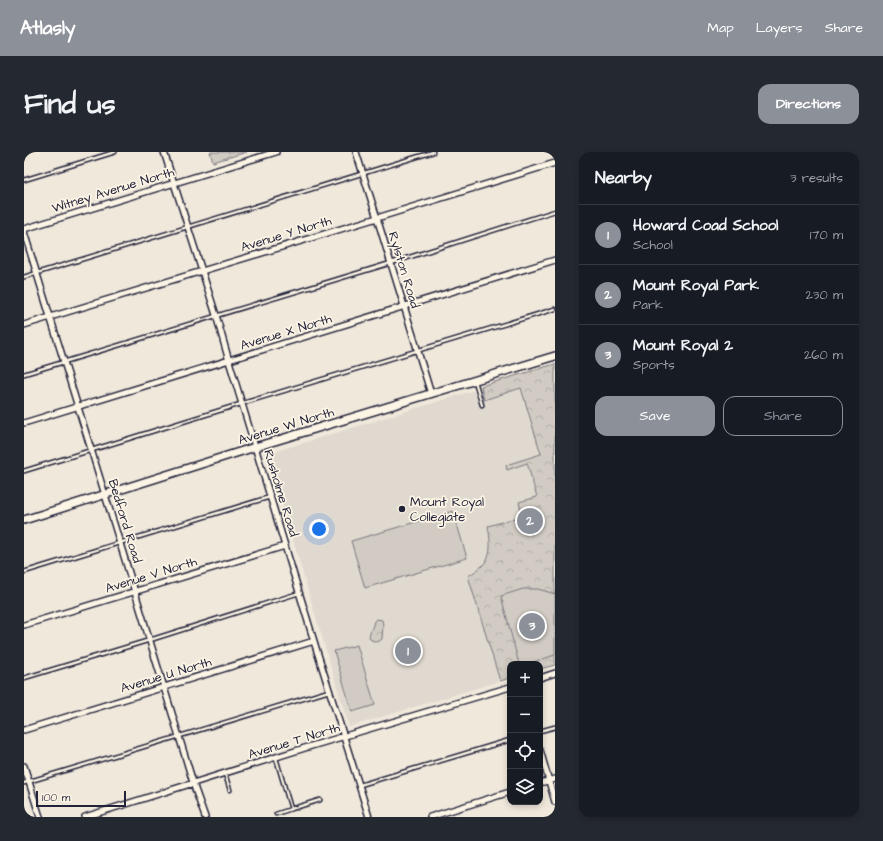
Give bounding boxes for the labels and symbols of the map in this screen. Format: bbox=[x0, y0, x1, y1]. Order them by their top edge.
street label: Witney Avenue North bbox=[50, 163, 177, 218]
street label: Avenue Y North bbox=[238, 211, 334, 256]
street label: Rylston Road bbox=[383, 230, 424, 311]
street label: Avenue X North bbox=[238, 309, 334, 354]
street label: Avenue W North bbox=[236, 403, 337, 449]
street label: Rusholme Road bbox=[259, 447, 303, 539]
street label: Bedford Road bbox=[104, 477, 146, 565]
place label: Mount Royal Collegiate bbox=[410, 493, 484, 527]
marker: Mount Royal Collegiate bbox=[397, 504, 407, 514]
pin: 2 bbox=[517, 506, 543, 536]
your location bbox=[309, 519, 329, 539]
street label: Avenue V North bbox=[103, 552, 200, 598]
pin: 3 bbox=[519, 611, 545, 641]
pin: 1 bbox=[395, 636, 421, 666]
street label: Avenue U North bbox=[118, 652, 214, 697]
street label: Avenue T North bbox=[246, 718, 343, 764]
scale bar bbox=[36, 789, 126, 808]

